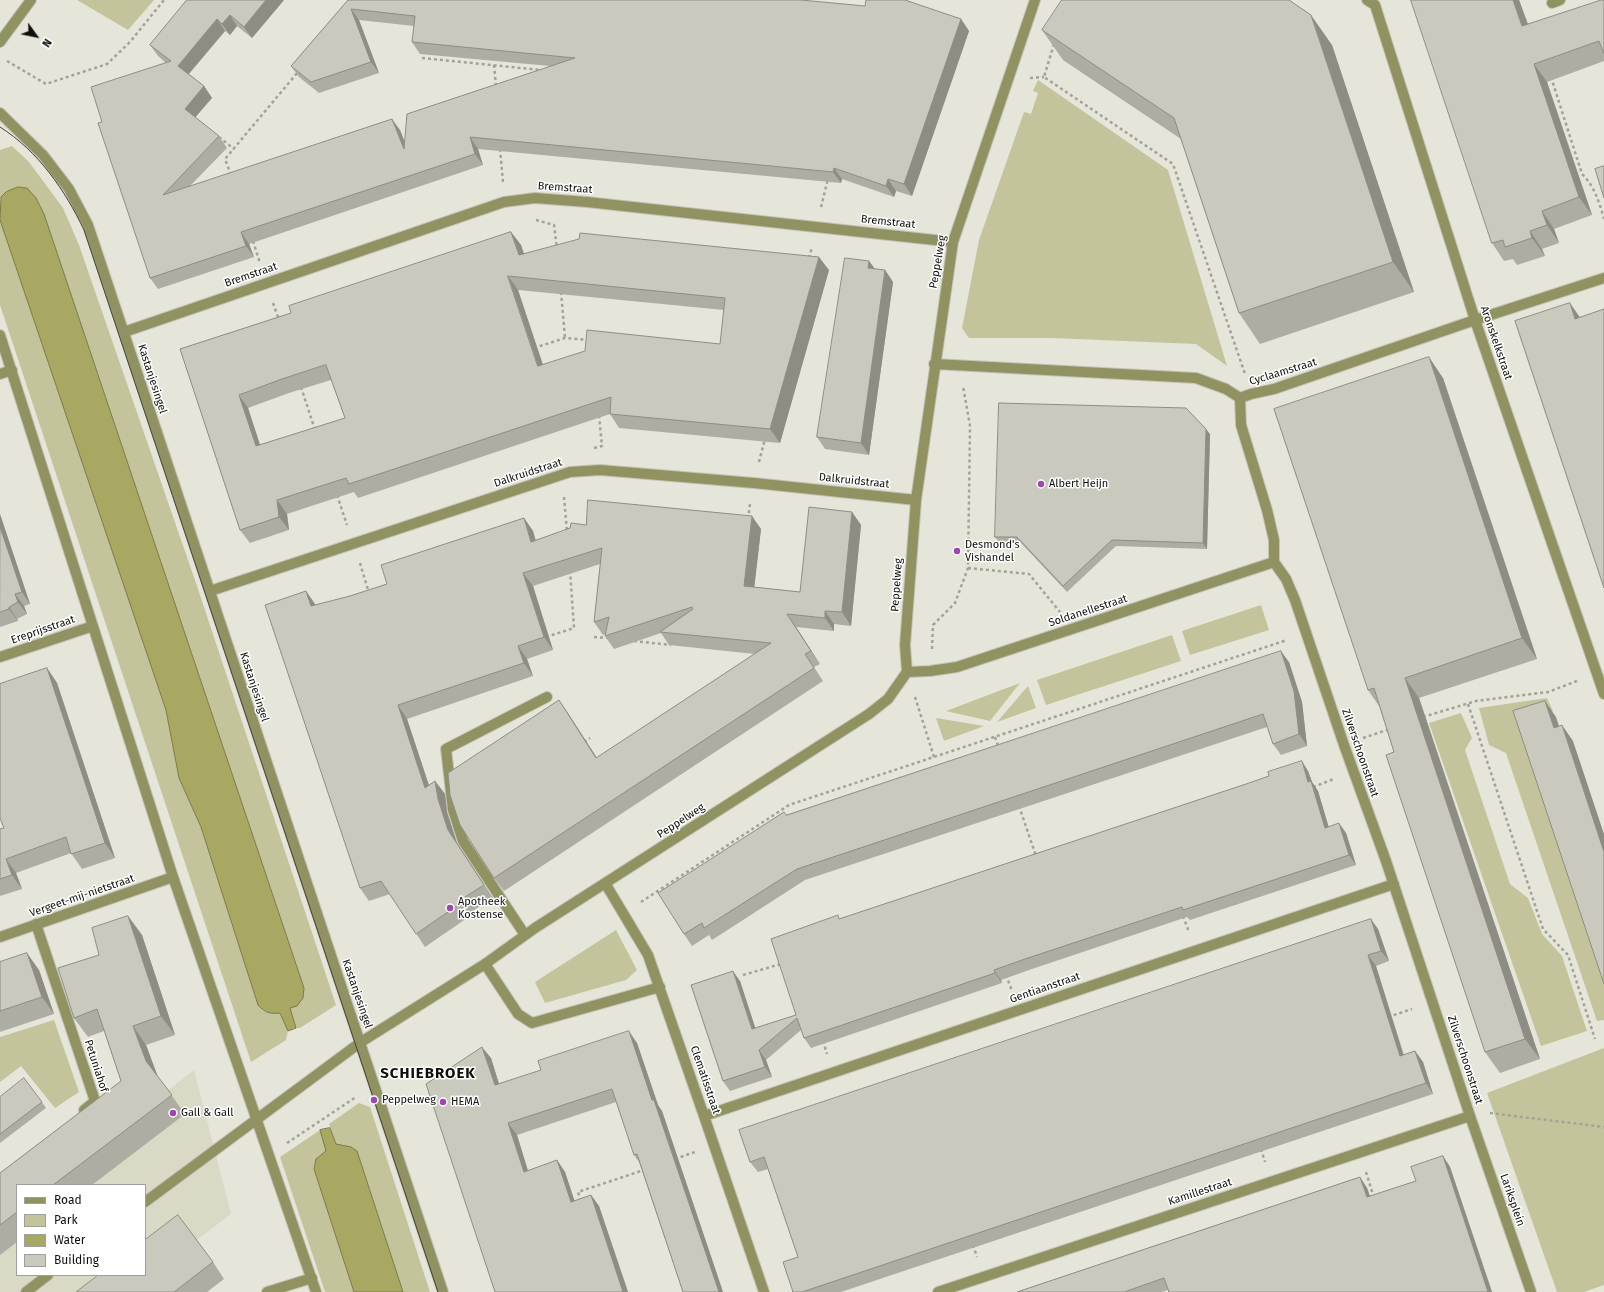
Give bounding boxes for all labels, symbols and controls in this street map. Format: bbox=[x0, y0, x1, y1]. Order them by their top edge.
north arrow bbox=[16, 16, 56, 56]
text: N bbox=[39, 36, 54, 49]
street label: Bremstraat bbox=[537, 180, 593, 196]
street label: Bremstraat bbox=[860, 213, 916, 231]
street label: Peppelweg bbox=[927, 234, 949, 290]
street label: Bremstraat bbox=[223, 260, 279, 290]
street label: Aronskelkstraat bbox=[1477, 304, 1515, 382]
street label: Kastanjesingel bbox=[135, 343, 169, 415]
street label: Cyclaamstraat bbox=[1248, 356, 1318, 388]
street label: Dalkruidstraat bbox=[492, 456, 564, 490]
street label: Dalkruidstraat bbox=[818, 471, 890, 491]
place label: Albert Heijn bbox=[1049, 477, 1108, 491]
marker: Albert Heijn bbox=[1036, 479, 1046, 489]
place label: Desmond's Vishandel bbox=[965, 538, 1020, 564]
marker: Desmond's Vishandel bbox=[952, 546, 962, 556]
street label: Peppelweg bbox=[889, 558, 905, 612]
street label: Soldanellestraat bbox=[1047, 592, 1129, 630]
street label: Ereprijsstraat bbox=[9, 613, 77, 647]
street label: Kastanjesingel bbox=[237, 651, 271, 723]
street label: Zilverschoonstraat bbox=[1339, 707, 1381, 799]
street label: Peppelweg bbox=[655, 801, 707, 841]
street label: Vergeet-mij-nietstraat bbox=[28, 872, 136, 920]
place label: Apotheek Kostense bbox=[458, 895, 505, 921]
marker: Apotheek Kostense bbox=[445, 903, 455, 913]
street label: Kastanjesingel bbox=[339, 958, 375, 1030]
street label: Gentiaanstraat bbox=[1008, 970, 1082, 1006]
street label: Zilverschoonstraat bbox=[1444, 1014, 1486, 1106]
street label: Petuniahof bbox=[81, 1038, 111, 1094]
street label: Clematisstraat bbox=[687, 1044, 723, 1116]
district label: SCHIEBROEK bbox=[380, 1065, 476, 1083]
place label: Peppelweg bbox=[382, 1093, 436, 1107]
marker: Peppelweg bbox=[369, 1095, 379, 1105]
place label: HEMA bbox=[451, 1095, 479, 1109]
marker: HEMA bbox=[438, 1097, 448, 1107]
place label: Gall & Gall bbox=[181, 1106, 233, 1120]
marker: Gall & Gall bbox=[168, 1108, 178, 1118]
street label: Lariksplein bbox=[1497, 1172, 1527, 1228]
street label: Kamillestraat bbox=[1167, 1176, 1233, 1208]
legend bbox=[16, 1184, 146, 1276]
text: Road bbox=[54, 1193, 82, 1207]
text: Park bbox=[54, 1213, 78, 1227]
text: Water bbox=[54, 1233, 85, 1247]
text: Building bbox=[54, 1253, 99, 1267]

